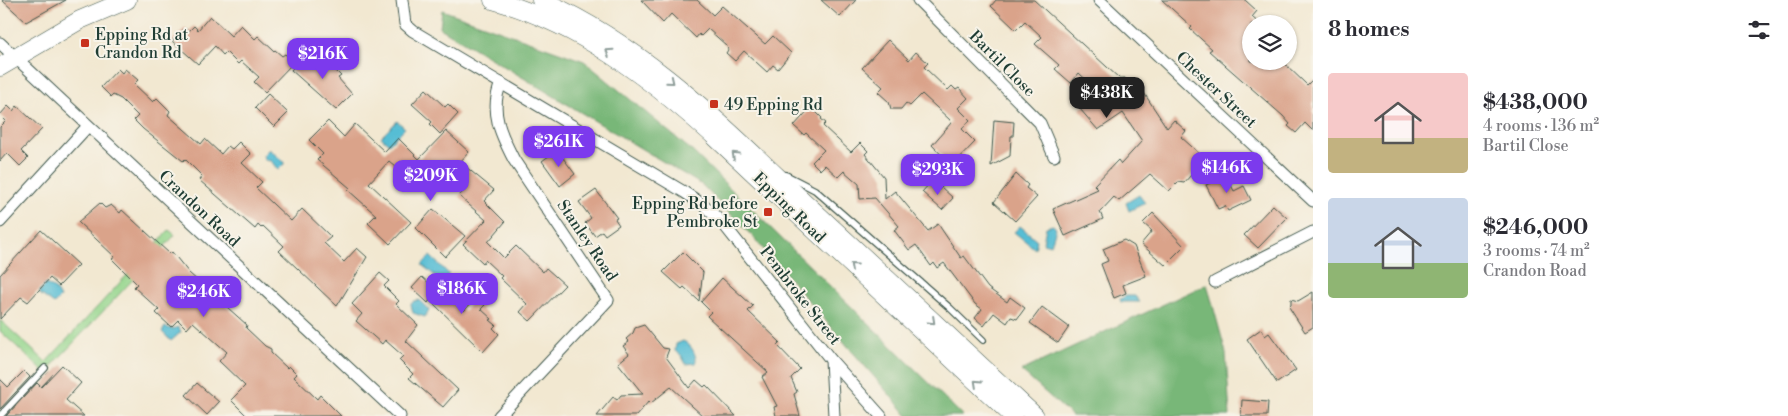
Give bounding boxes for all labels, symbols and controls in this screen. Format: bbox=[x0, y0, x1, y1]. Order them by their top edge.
map controls bbox=[1242, 15, 1297, 70]
button: layers bbox=[1242, 15, 1297, 70]
icon: filters bbox=[1745, 16, 1773, 44]
text: 8 homes bbox=[1328, 17, 1410, 43]
place label: Epping Rd at Crandon Rd bbox=[95, 25, 188, 63]
street label: Bartil Close bbox=[964, 26, 1040, 101]
marker: Epping Rd at Crandon Rd bbox=[79, 37, 91, 49]
pin: $216K bbox=[288, 38, 358, 80]
text: $216K bbox=[298, 44, 348, 64]
street label: Chester Street bbox=[1172, 47, 1261, 132]
one-way arrow bbox=[605, 49, 615, 58]
one-way arrow bbox=[665, 75, 674, 83]
pin: $438K bbox=[1072, 76, 1142, 119]
text: $438K bbox=[1080, 83, 1134, 103]
text: $438,000 bbox=[1483, 90, 1588, 116]
icon: home bbox=[1368, 93, 1428, 153]
place label: 49 Epping Rd bbox=[724, 95, 823, 115]
marker: 49 Epping Rd bbox=[708, 98, 720, 110]
text: 4 rooms · 136 m² bbox=[1483, 116, 1599, 136]
pin: $261K bbox=[524, 126, 594, 168]
text: $261K bbox=[534, 132, 584, 152]
text: Bartil Close bbox=[1483, 136, 1569, 156]
one-way arrow bbox=[731, 152, 740, 161]
pin: $146K bbox=[1192, 152, 1262, 194]
pin: $293K bbox=[903, 154, 973, 196]
text: $146K bbox=[1202, 158, 1252, 178]
pin: $209K bbox=[396, 160, 466, 202]
text: $293K bbox=[912, 160, 964, 180]
street label: Crandon Road bbox=[155, 166, 244, 251]
text: $209K bbox=[404, 166, 458, 186]
street label: Epping Road bbox=[749, 168, 830, 247]
place label: Epping Rd before Pembroke St bbox=[632, 194, 758, 232]
street label: Stanley Road bbox=[553, 196, 622, 285]
marker: Epping Rd before Pembroke St bbox=[762, 206, 774, 218]
text: $246,000 bbox=[1483, 215, 1588, 241]
icon: home bbox=[1368, 218, 1428, 278]
text: 3 rooms · 74 m² bbox=[1483, 241, 1590, 261]
street label: Pembroke Street bbox=[755, 242, 845, 349]
text: Crandon Road bbox=[1483, 261, 1587, 281]
one-way arrow bbox=[849, 263, 858, 272]
pin: $186K bbox=[427, 272, 497, 315]
pin: $246K bbox=[169, 276, 239, 318]
text: $186K bbox=[437, 279, 487, 299]
text: $246K bbox=[177, 282, 231, 302]
one-way arrow bbox=[926, 315, 935, 324]
one-way arrow bbox=[974, 380, 983, 389]

